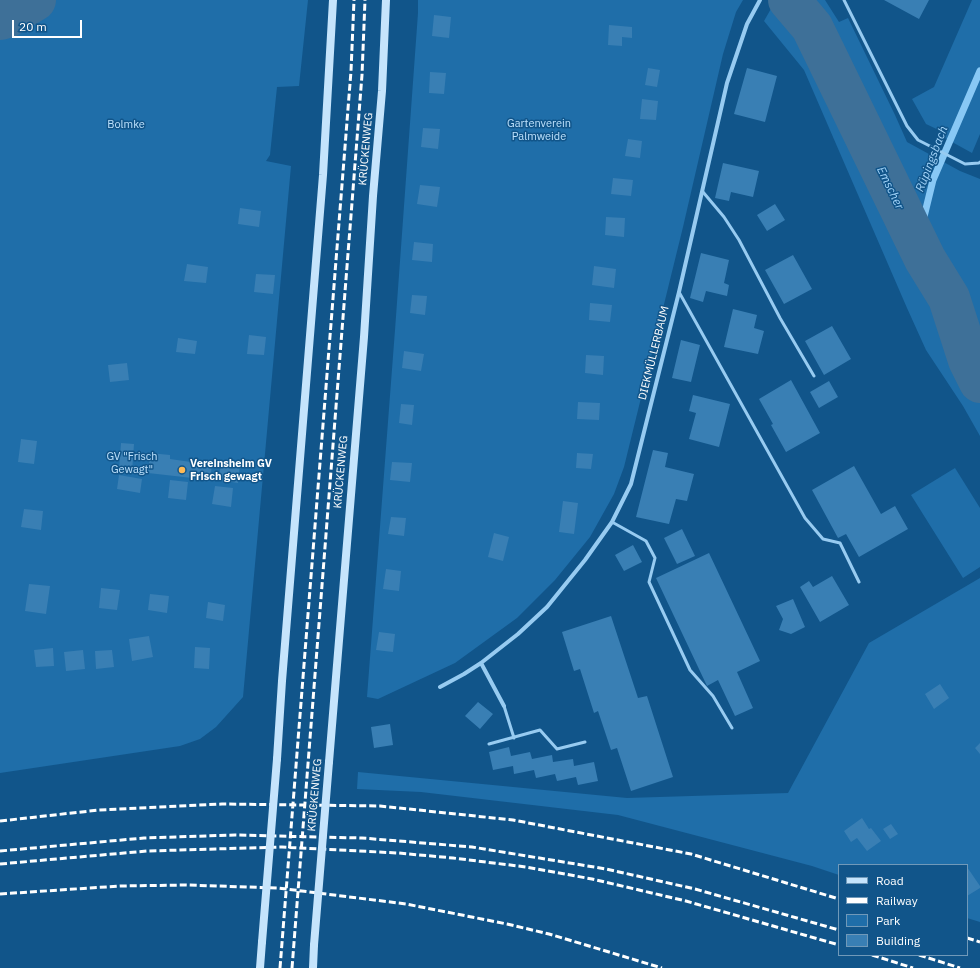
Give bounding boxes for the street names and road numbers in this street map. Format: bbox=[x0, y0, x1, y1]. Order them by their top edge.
street label: KRÜCKENWEG bbox=[356, 112, 376, 186]
street label: DIEKMÜLLERBAUM bbox=[636, 305, 672, 401]
street label: KRÜCKENWEG bbox=[331, 435, 351, 509]
street label: KRÜCKENWEG bbox=[305, 758, 325, 832]

